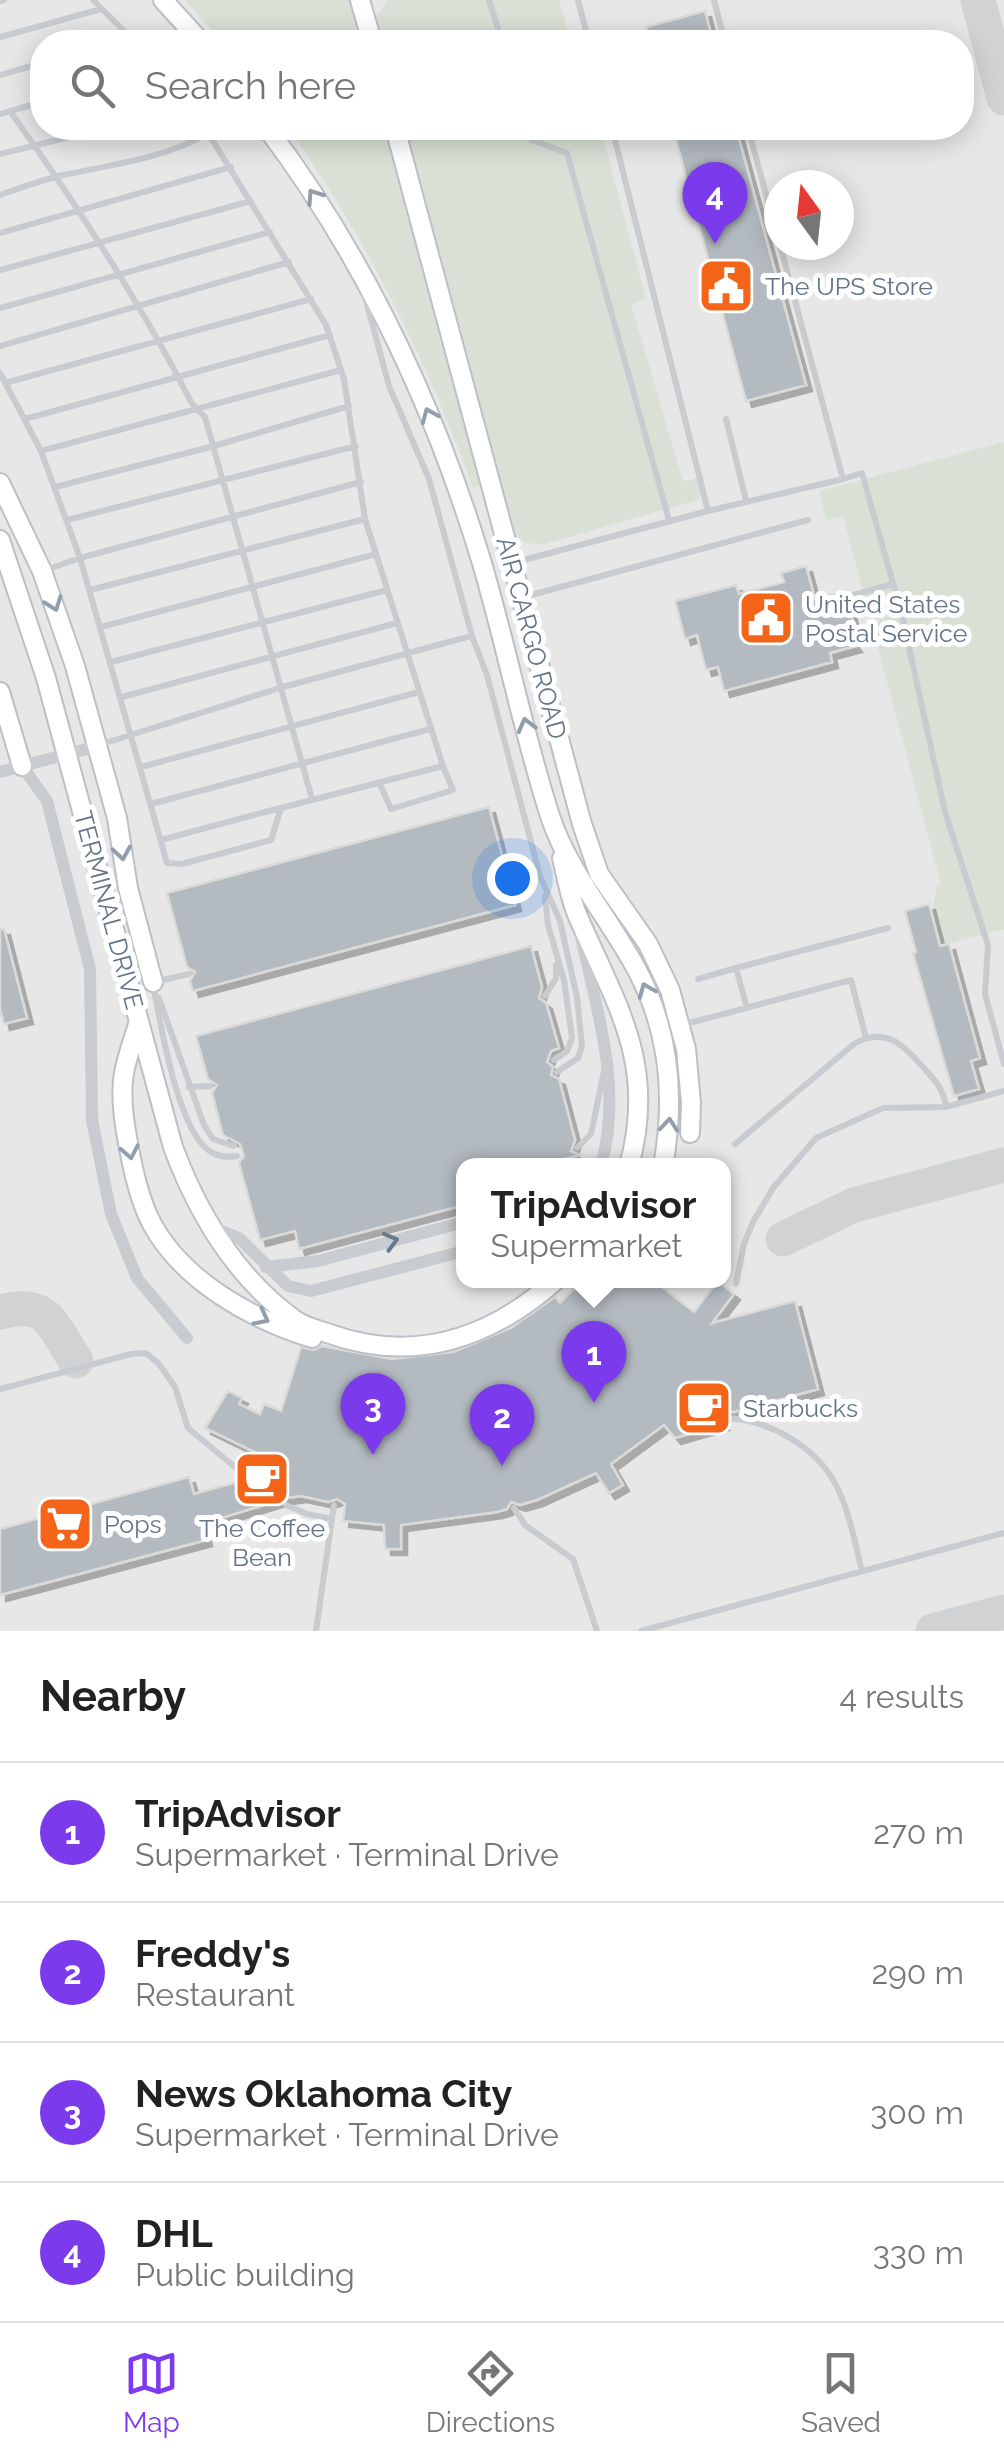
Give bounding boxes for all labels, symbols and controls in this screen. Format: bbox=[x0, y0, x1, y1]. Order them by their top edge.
search box bbox=[30, 30, 974, 140]
icon: search bbox=[65, 58, 120, 113]
text: Search here bbox=[145, 63, 356, 108]
pin: 4 bbox=[682, 162, 748, 244]
north arrow bbox=[764, 170, 854, 260]
one-way arrow bbox=[308, 188, 327, 206]
public building icon: The UPS Store bbox=[696, 256, 756, 316]
place label: The UPS Store bbox=[765, 271, 933, 301]
one-way arrow bbox=[421, 407, 441, 425]
street label: AIR CARGO ROAD bbox=[491, 534, 573, 742]
public building icon: United States Postal Service bbox=[736, 588, 796, 648]
place label: United States Postal Service bbox=[805, 589, 967, 648]
one-way arrow bbox=[42, 595, 63, 612]
one-way arrow bbox=[516, 717, 537, 734]
street label: TERMINAL DRIVE bbox=[68, 808, 150, 1012]
one-way arrow bbox=[111, 845, 132, 861]
your location bbox=[487, 853, 538, 904]
one-way arrow bbox=[638, 982, 658, 1000]
one-way arrow bbox=[657, 1117, 679, 1133]
one-way arrow bbox=[119, 1144, 140, 1160]
popup bbox=[456, 1158, 731, 1288]
text: TripAdvisor bbox=[490, 1182, 697, 1227]
text: Supermarket bbox=[490, 1227, 682, 1264]
one-way arrow bbox=[382, 1232, 399, 1253]
one-way arrow bbox=[251, 1306, 269, 1325]
pin: 1 bbox=[562, 1320, 626, 1403]
pin: 3 bbox=[340, 1372, 406, 1455]
cafe icon: Starbucks bbox=[674, 1378, 734, 1438]
pin: 2 bbox=[470, 1384, 534, 1466]
place label: Starbucks bbox=[743, 1393, 858, 1423]
cafe icon: The Coffee Bean bbox=[232, 1449, 292, 1509]
supermarket icon: Pops bbox=[35, 1494, 95, 1554]
place label: Pops bbox=[104, 1509, 162, 1539]
place label: The Coffee Bean bbox=[199, 1513, 325, 1572]
text: Nearby bbox=[40, 1672, 186, 1721]
text: 4 results bbox=[840, 1678, 964, 1715]
text: TripAdvisor bbox=[135, 1791, 341, 1836]
text: 1 bbox=[65, 1814, 80, 1851]
text: 270 m bbox=[873, 1814, 964, 1851]
text: Supermarket · Terminal Drive bbox=[135, 1836, 559, 1873]
text: Freddy's bbox=[135, 1931, 290, 1976]
text: 2 bbox=[63, 1954, 82, 1991]
text: 290 m bbox=[871, 1954, 964, 1991]
text: Restaurant bbox=[135, 1976, 295, 2013]
text: News Oklahoma City bbox=[135, 2071, 512, 2116]
text: 3 bbox=[64, 2094, 81, 2131]
text: 300 m bbox=[870, 2094, 964, 2131]
text: Supermarket · Terminal Drive bbox=[135, 2116, 559, 2153]
text: DHL bbox=[135, 2211, 213, 2256]
text: 4 bbox=[63, 2234, 82, 2271]
text: 330 m bbox=[873, 2234, 964, 2271]
text: Public building bbox=[135, 2256, 355, 2293]
tab: Map bbox=[123, 2346, 180, 2439]
tab: Directions bbox=[426, 2346, 555, 2439]
tab: Saved bbox=[801, 2346, 881, 2439]

